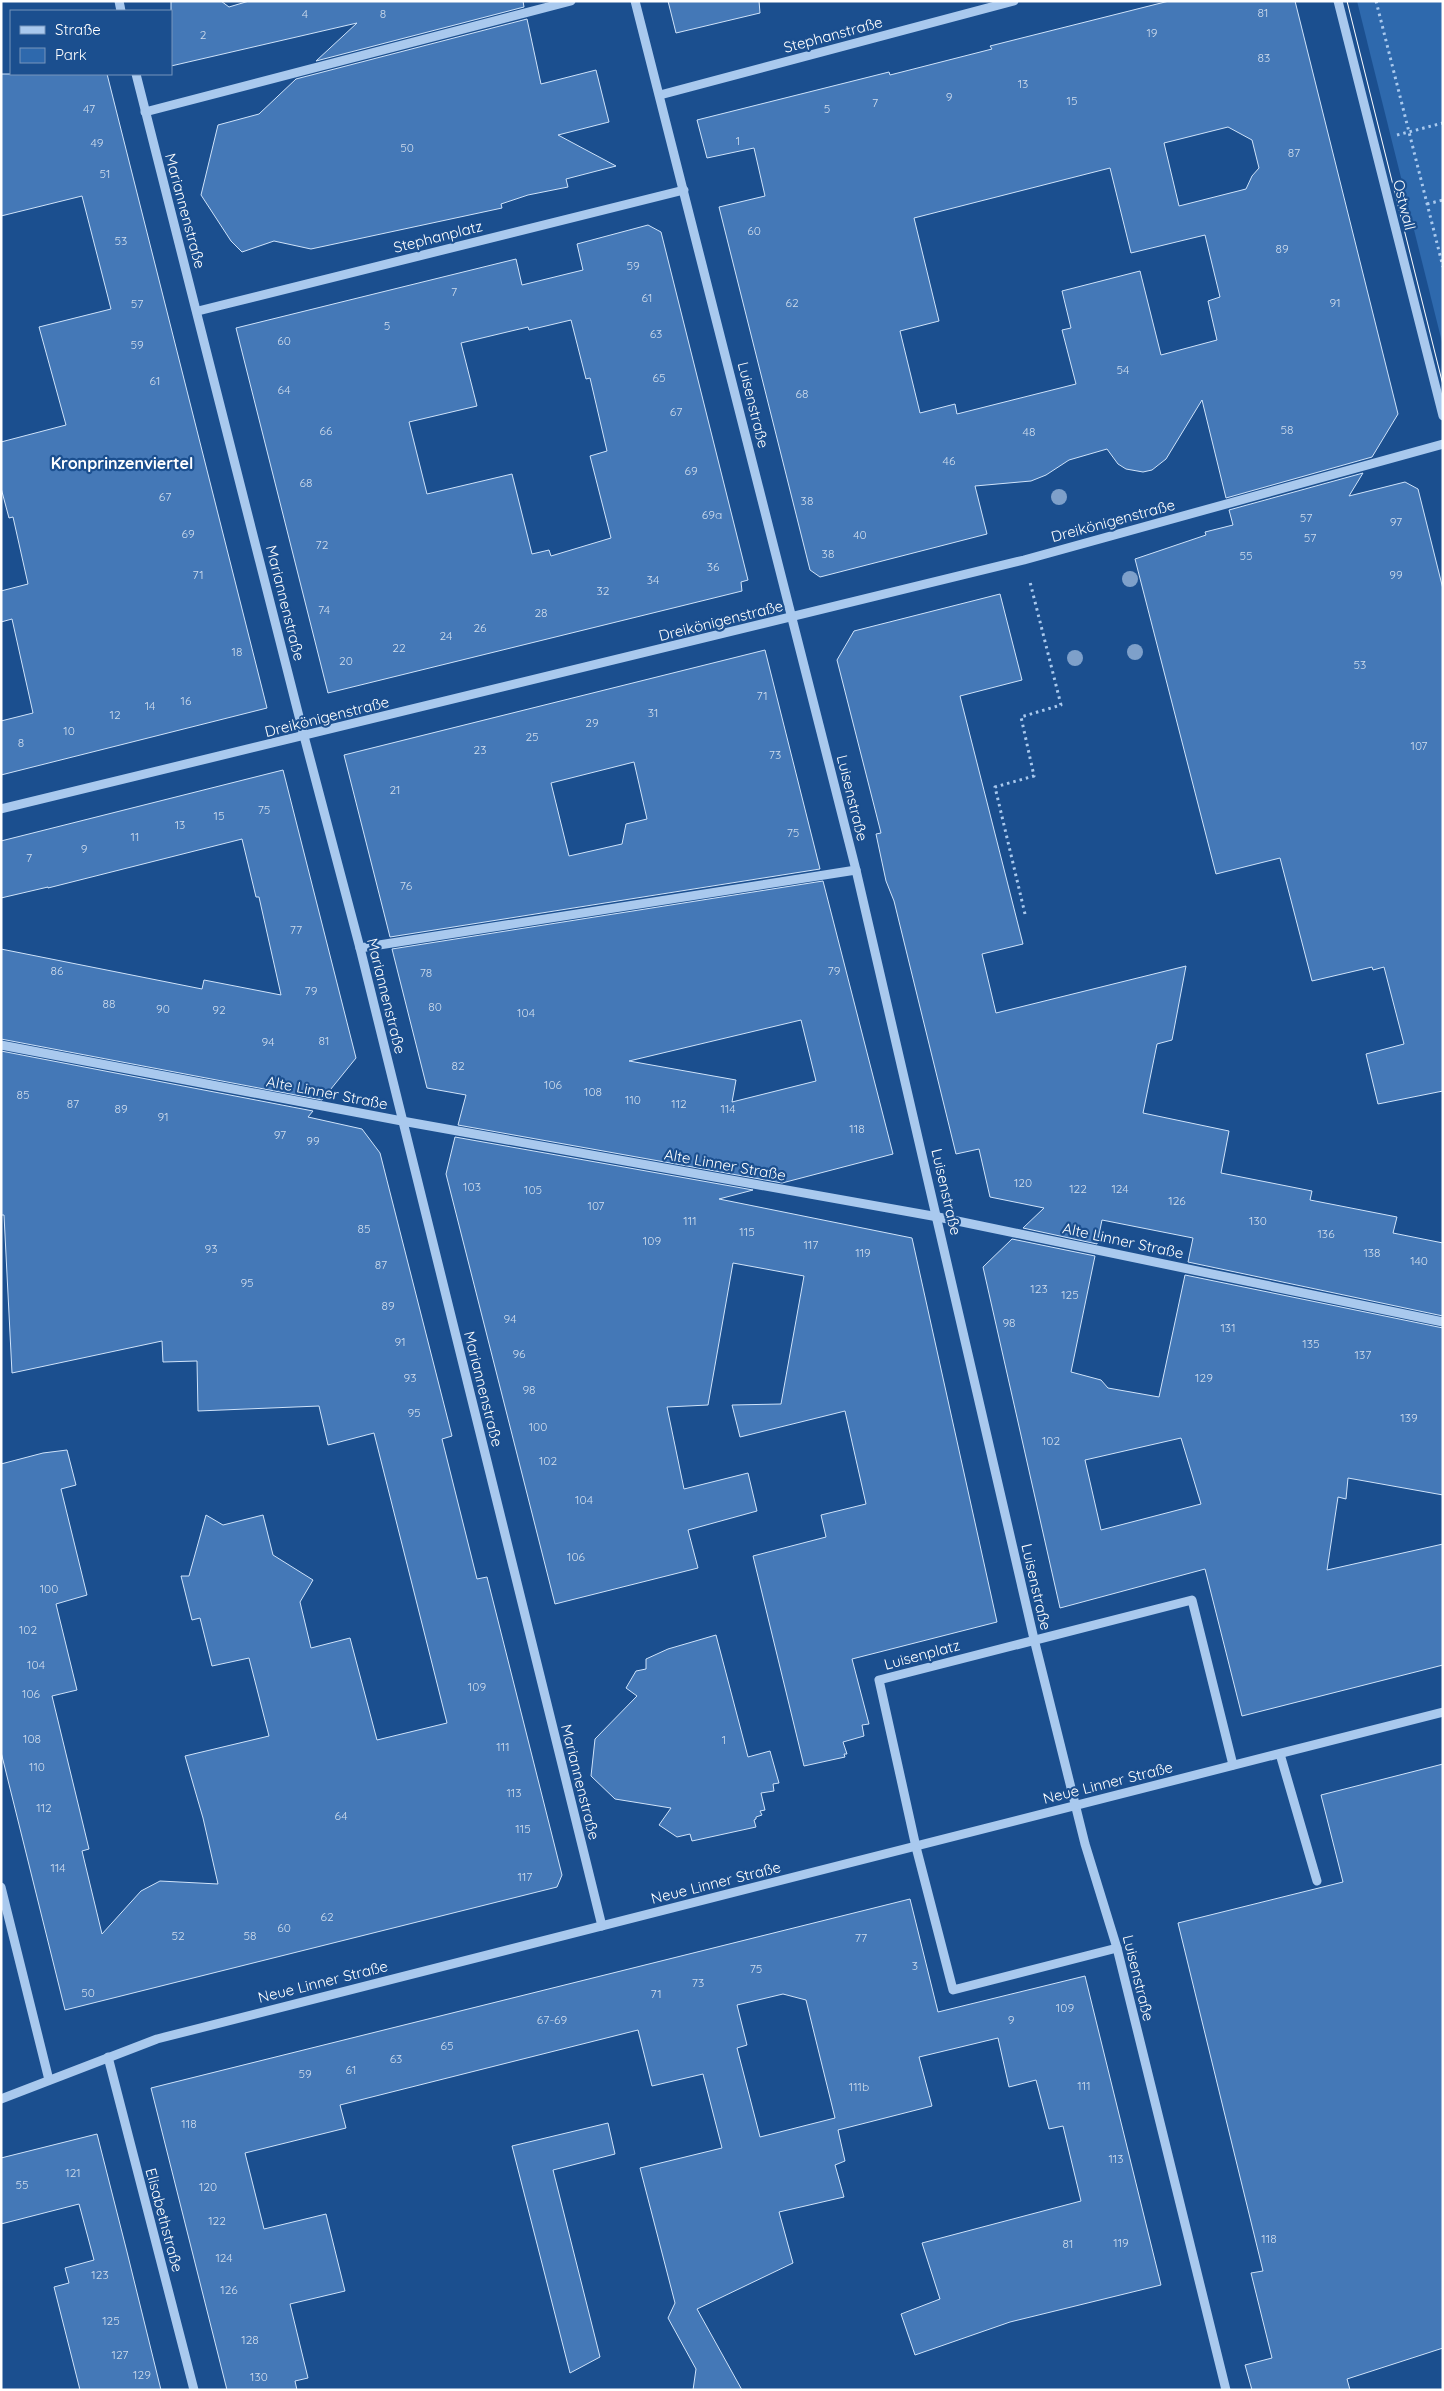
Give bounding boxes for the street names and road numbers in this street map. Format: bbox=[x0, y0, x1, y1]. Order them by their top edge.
street label: Stephanstraße bbox=[781, 12, 884, 57]
street label: Mariannenstraße bbox=[161, 151, 210, 271]
street label: Ostwall bbox=[1389, 178, 1420, 232]
street label: Stephanplatz bbox=[391, 216, 484, 257]
street label: Luisenstraße bbox=[734, 360, 773, 450]
street label: Dreikönigenstraße bbox=[1049, 495, 1177, 546]
street label: Mariannenstraße bbox=[262, 543, 309, 663]
street label: Dreikönigenstraße bbox=[657, 596, 785, 645]
street label: Dreikönigenstraße bbox=[263, 692, 391, 741]
street label: Luisenstraße bbox=[833, 753, 872, 843]
street label: Mariannenstraße bbox=[363, 936, 410, 1056]
street label: Alte Linner Straße bbox=[265, 1071, 389, 1114]
street label: Alte Linner Straße bbox=[663, 1144, 787, 1185]
street label: Luisenstraße bbox=[927, 1147, 966, 1237]
street label: Alte Linner Straße bbox=[1061, 1218, 1185, 1263]
street label: Mariannenstraße bbox=[460, 1329, 507, 1449]
street label: Luisenstraße bbox=[1017, 1542, 1056, 1632]
street label: Luisenplatz bbox=[882, 1635, 962, 1674]
street label: Mariannenstraße bbox=[557, 1722, 604, 1842]
street label: Neue Linner Straße bbox=[1041, 1757, 1175, 1808]
street label: Neue Linner Straße bbox=[649, 1857, 783, 1908]
street label: Luisenstraße bbox=[1119, 1933, 1158, 2023]
street label: Neue Linner Straße bbox=[256, 1956, 390, 2007]
street label: Elisabethstraße bbox=[141, 2166, 188, 2274]

